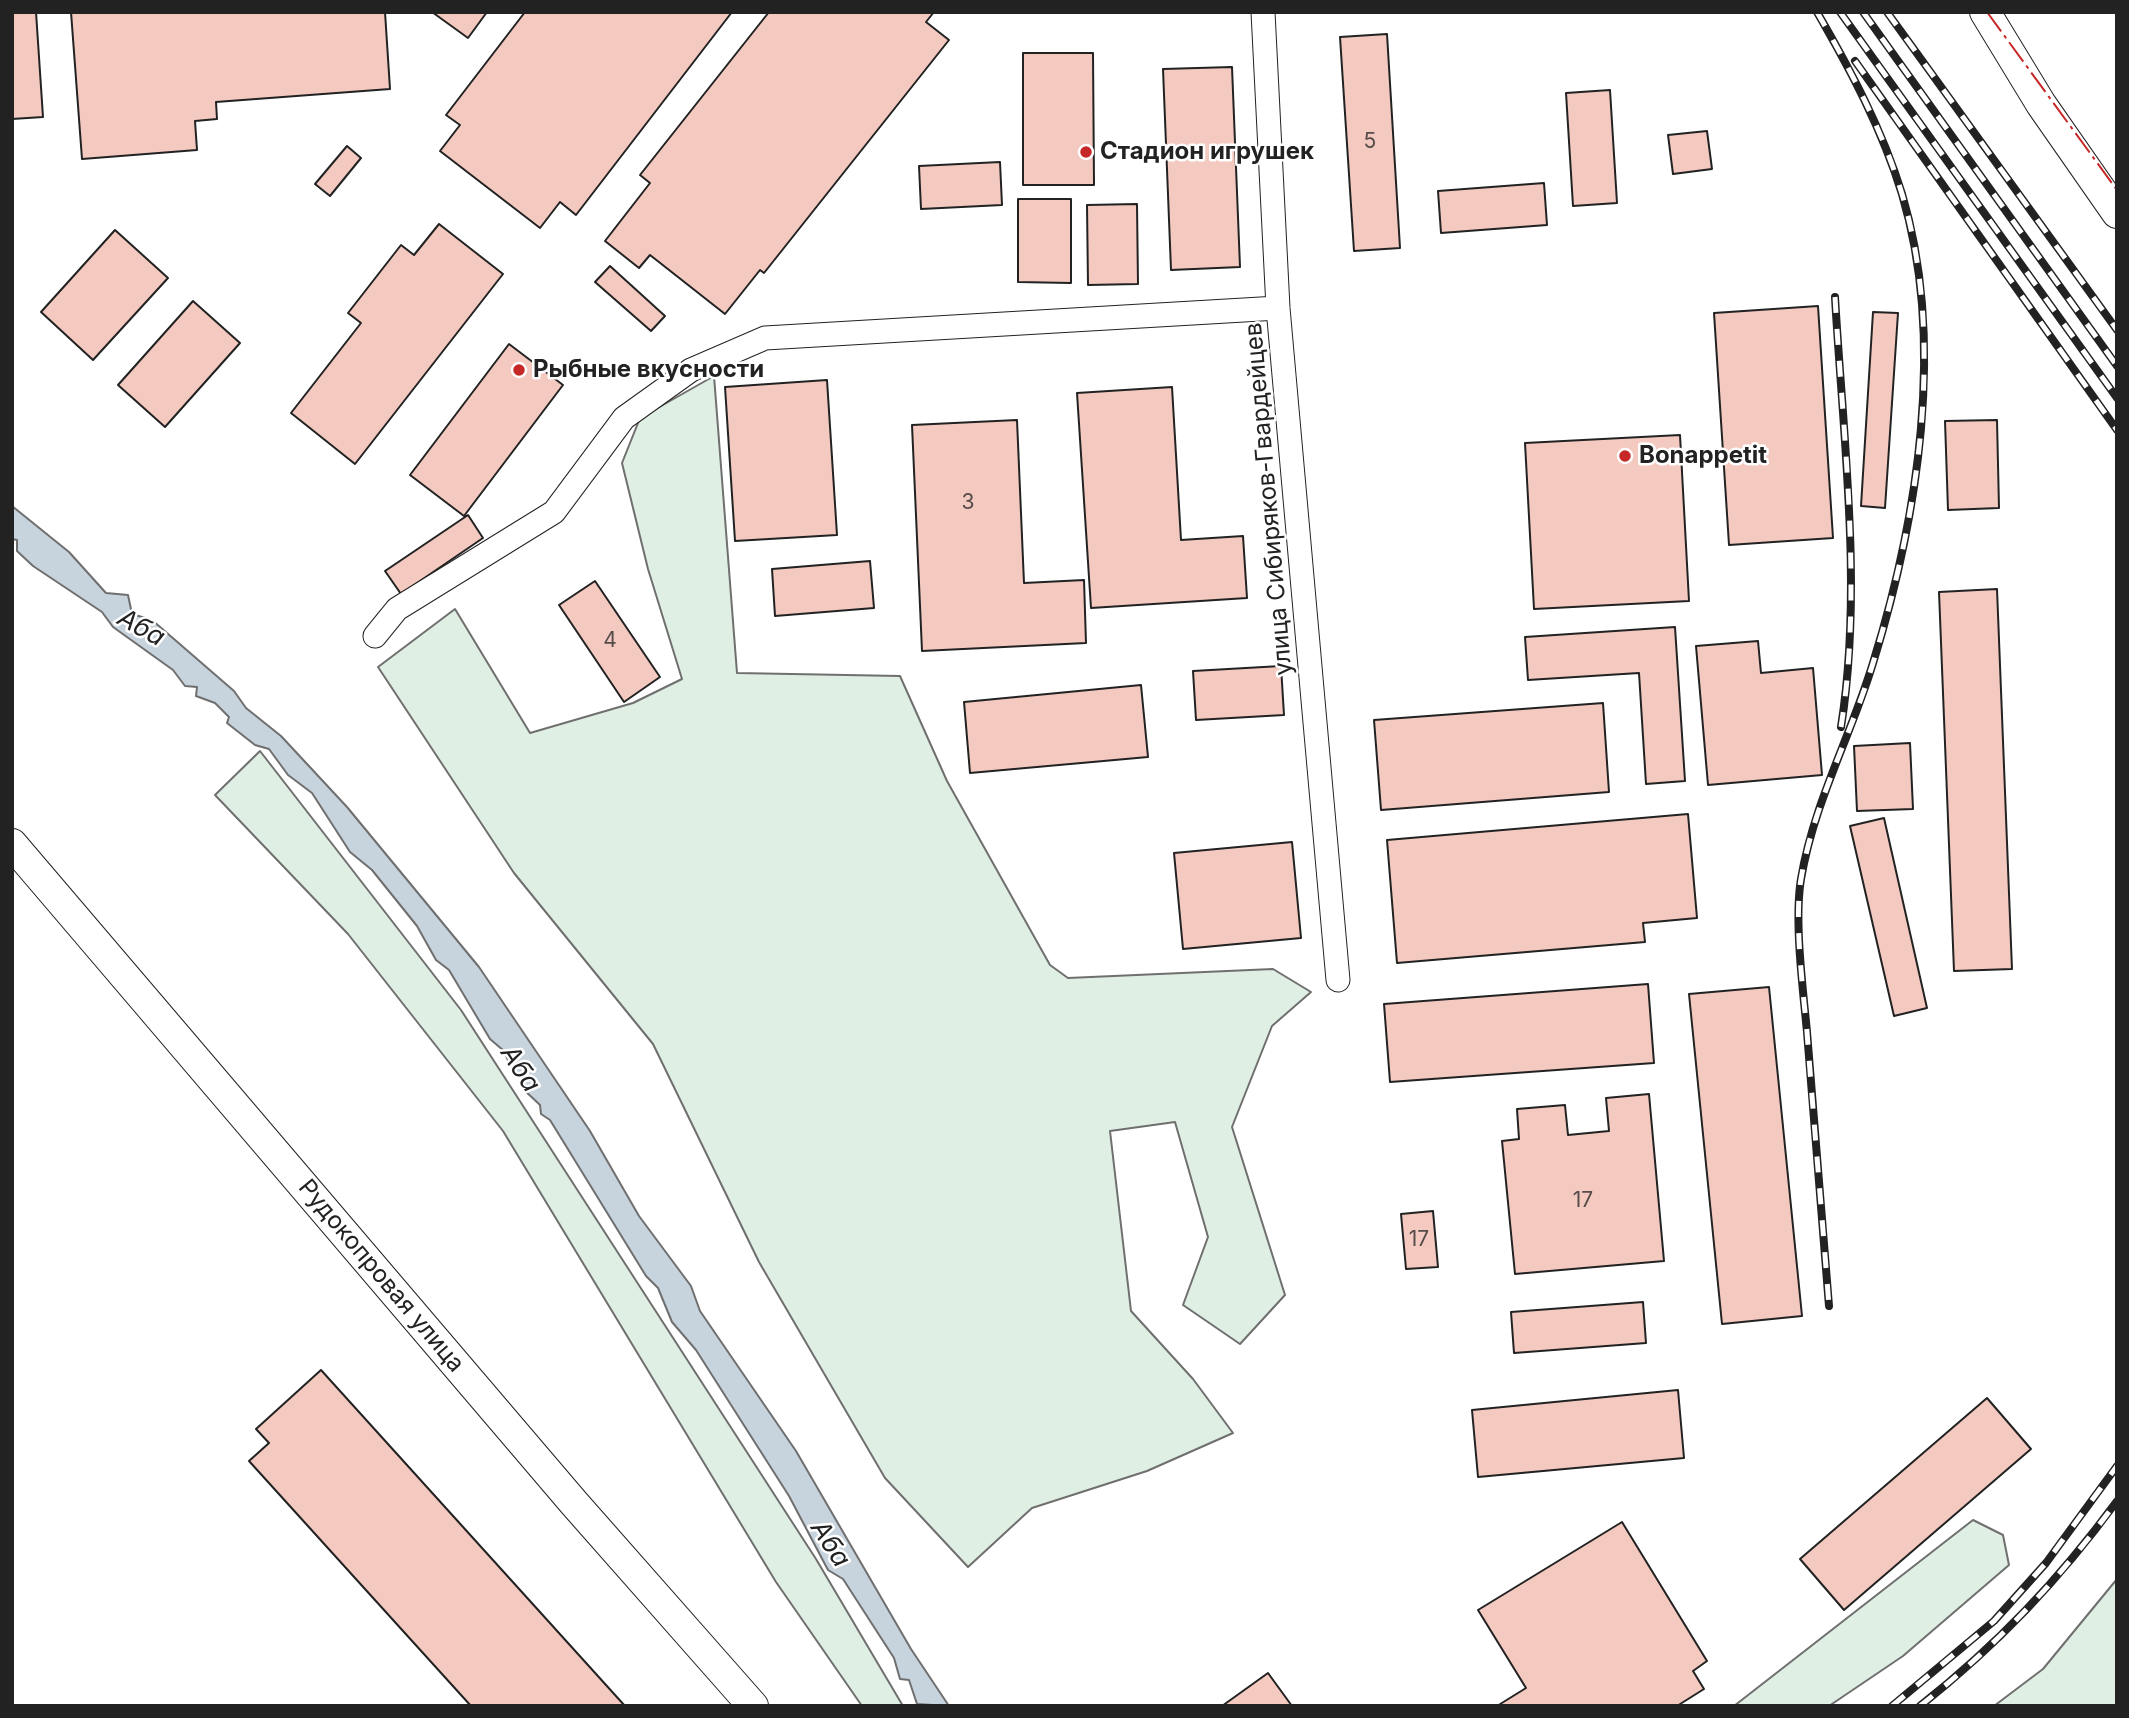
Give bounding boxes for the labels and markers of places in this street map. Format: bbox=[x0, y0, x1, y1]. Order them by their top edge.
place label: Стадион игрушек bbox=[1100, 138, 1314, 166]
marker: Стадион игрушек bbox=[1078, 144, 1094, 160]
place label: Рыбные вкусности bbox=[533, 356, 764, 384]
marker: Рыбные вкусности bbox=[511, 362, 527, 378]
place label: Bonappetit bbox=[1639, 442, 1767, 470]
marker: Bonappetit bbox=[1617, 448, 1633, 464]

